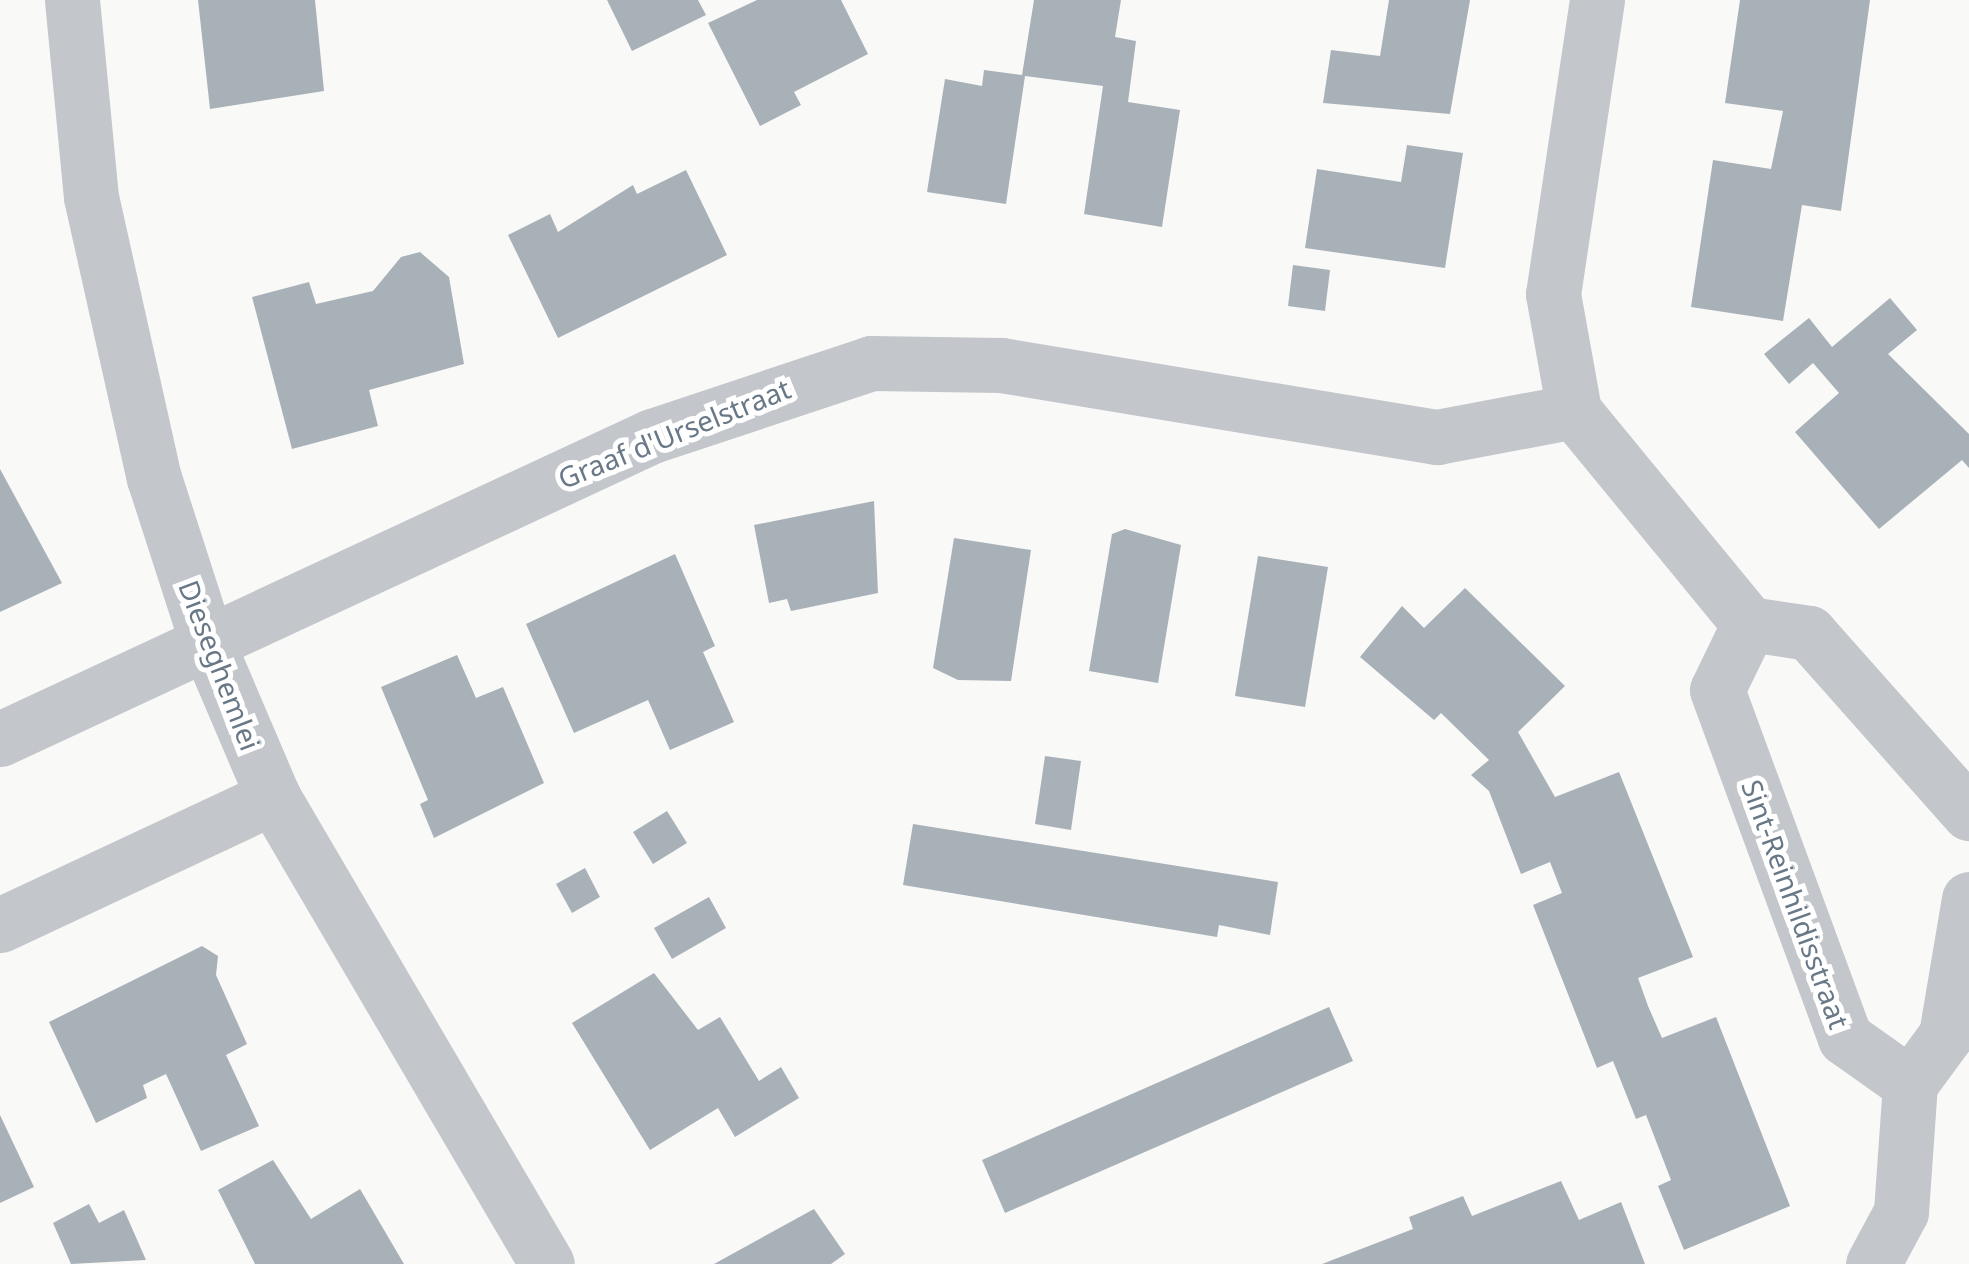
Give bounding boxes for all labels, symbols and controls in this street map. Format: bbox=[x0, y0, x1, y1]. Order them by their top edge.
street label: Graaf d'Urselstraat bbox=[553, 371, 795, 495]
street label: Dieseghemlei bbox=[172, 575, 268, 755]
street label: Sint-Reinhildisstraat bbox=[1735, 775, 1857, 1033]

